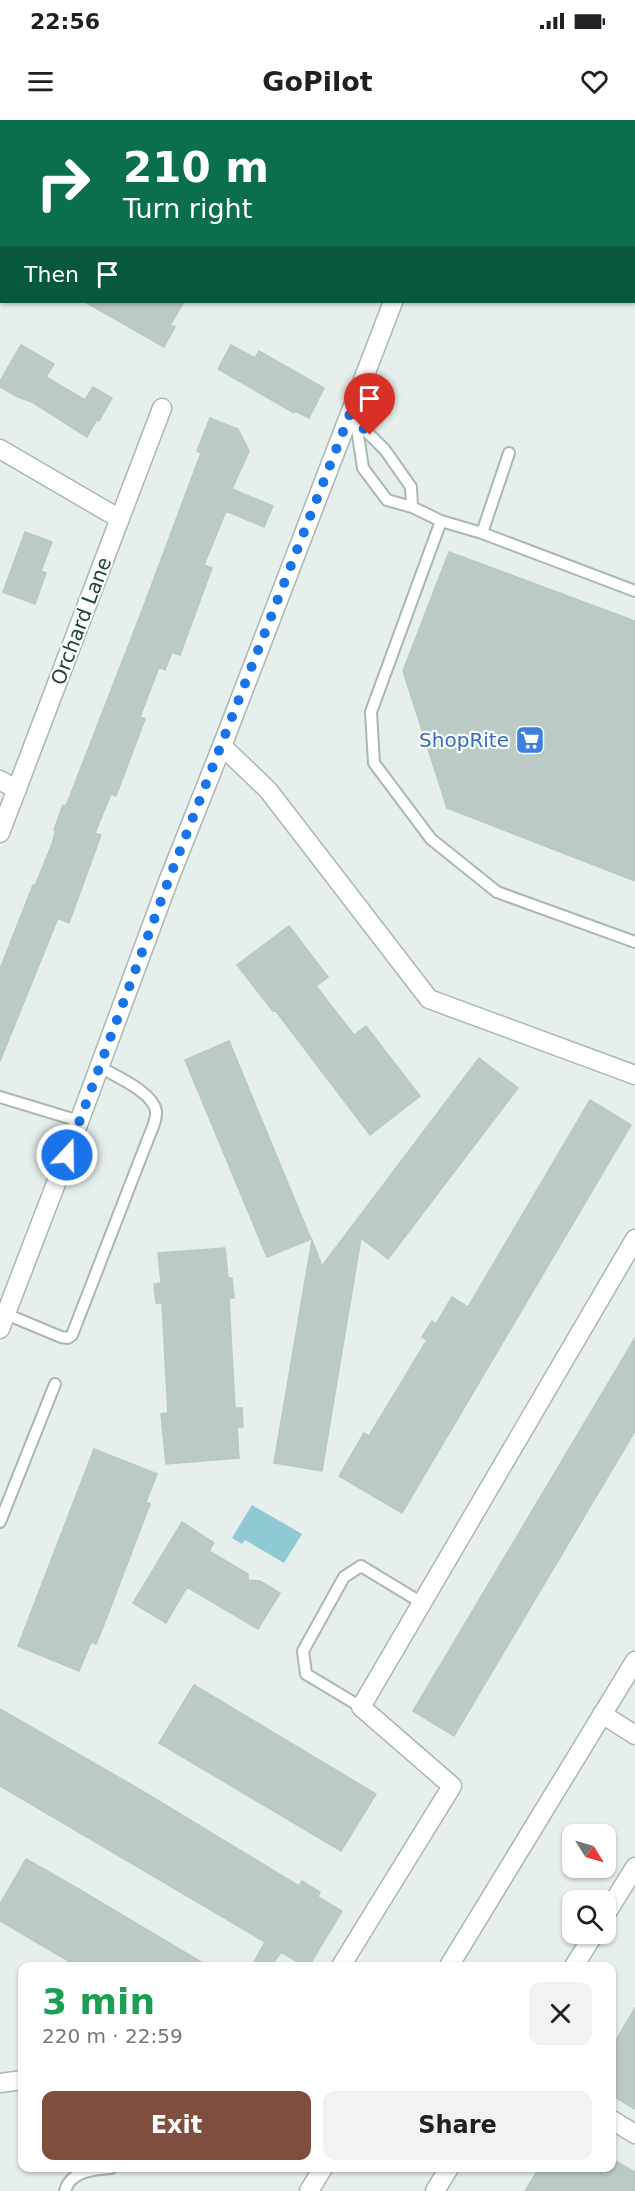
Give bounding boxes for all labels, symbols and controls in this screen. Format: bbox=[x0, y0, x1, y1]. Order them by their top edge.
text: 22:56 bbox=[30, 9, 100, 34]
icon: menu bbox=[24, 65, 57, 98]
icon: heart bbox=[578, 65, 611, 98]
text: GoPilot bbox=[262, 66, 373, 97]
text: 210 m bbox=[123, 143, 269, 192]
icon: right bbox=[24, 144, 102, 222]
text: Turn right bbox=[123, 193, 252, 224]
icon: arrive bbox=[91, 258, 124, 291]
text: Then bbox=[24, 262, 79, 287]
pin bbox=[344, 373, 395, 435]
icon: arrive bbox=[353, 382, 386, 415]
street label: Orchard Lane bbox=[46, 554, 116, 688]
supermarket icon: ShopRite bbox=[514, 724, 546, 756]
place label: ShopRite bbox=[419, 728, 509, 752]
position arrow bbox=[35, 1123, 99, 1187]
north arrow bbox=[562, 1824, 616, 1878]
map controls bbox=[562, 1824, 616, 1944]
button: search bbox=[562, 1890, 616, 1944]
text: 3 min bbox=[42, 1981, 155, 2022]
button: close bbox=[529, 1982, 592, 2045]
text: 220 m · 22:59 bbox=[42, 2024, 183, 2048]
button: Exit bbox=[42, 2091, 311, 2160]
button: Share bbox=[323, 2091, 592, 2160]

